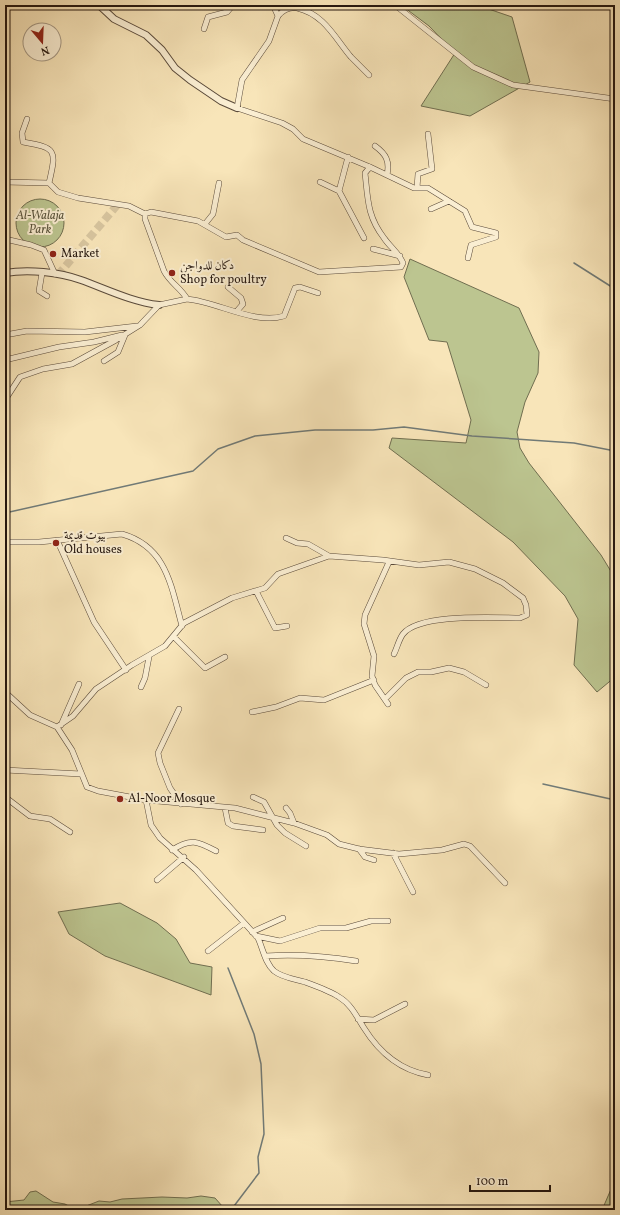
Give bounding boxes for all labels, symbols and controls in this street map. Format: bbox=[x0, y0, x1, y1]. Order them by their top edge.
north arrow bbox=[22, 22, 62, 62]
text: N bbox=[39, 42, 51, 58]
park label: Al-Walaja Park bbox=[15, 208, 64, 238]
place label: Market bbox=[61, 246, 99, 262]
marker: Market bbox=[48, 249, 58, 259]
place label: دكان للدواجن Shop for poultry bbox=[180, 258, 267, 288]
marker: دكان للدواجن Shop for poultry bbox=[167, 268, 177, 278]
place label: بيوت قديمة Old houses bbox=[64, 528, 122, 558]
marker: بيوت قديمة Old houses bbox=[51, 538, 61, 548]
place label: Al-Noor Mosque bbox=[128, 791, 216, 807]
marker: Al-Noor Mosque bbox=[115, 794, 125, 804]
scale bar bbox=[470, 1167, 550, 1193]
text: 100 m bbox=[476, 1174, 509, 1190]

